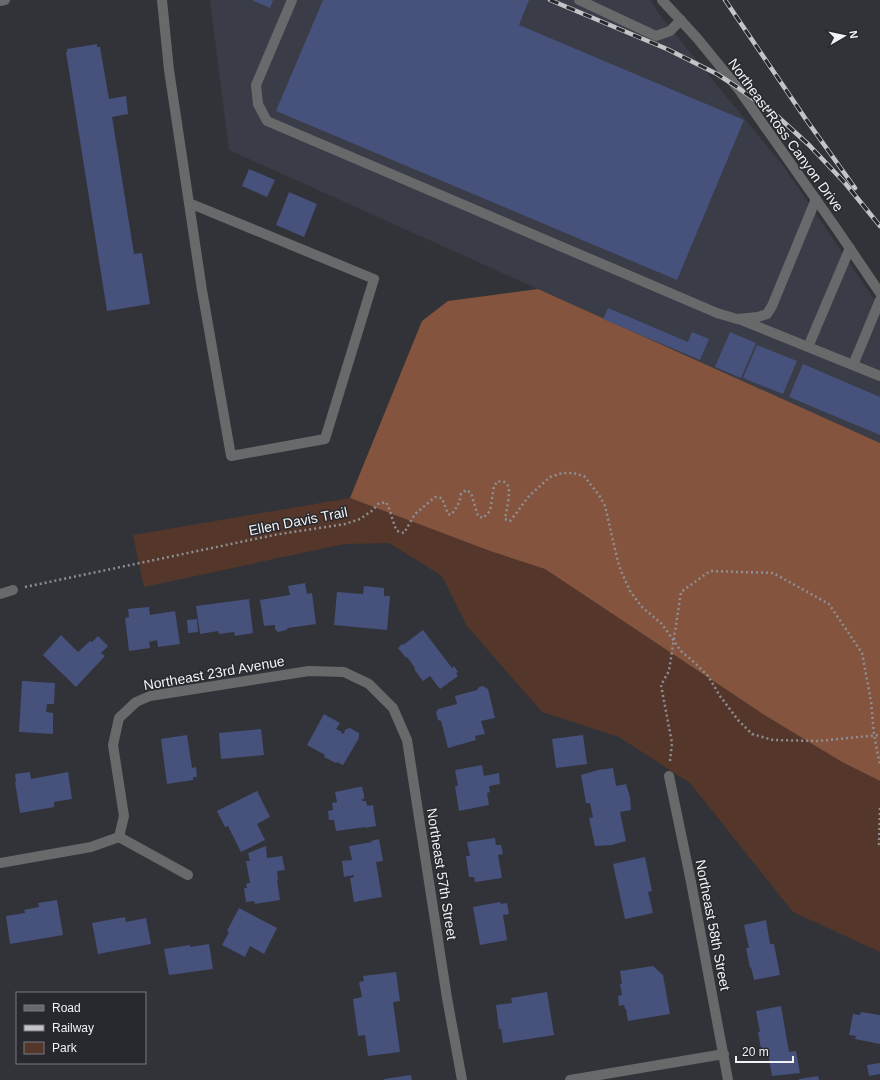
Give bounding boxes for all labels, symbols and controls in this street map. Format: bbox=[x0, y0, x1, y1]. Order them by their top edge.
north arrow bbox=[824, 16, 864, 56]
text: N bbox=[847, 30, 860, 39]
street label: Northeast Ross Canyon Drive bbox=[725, 55, 847, 215]
street label: Ellen Davis Trail bbox=[247, 504, 349, 538]
street label: Northeast 23rd Avenue bbox=[142, 653, 286, 693]
street label: Northeast 57th Street bbox=[424, 807, 460, 941]
street label: Northeast 58th Street bbox=[692, 858, 734, 992]
legend bbox=[16, 992, 146, 1064]
text: Road bbox=[52, 1001, 81, 1015]
text: Railway bbox=[52, 1021, 94, 1035]
scale bar bbox=[736, 1038, 793, 1064]
text: Park bbox=[52, 1041, 78, 1055]
text: 20 m bbox=[742, 1045, 769, 1059]

